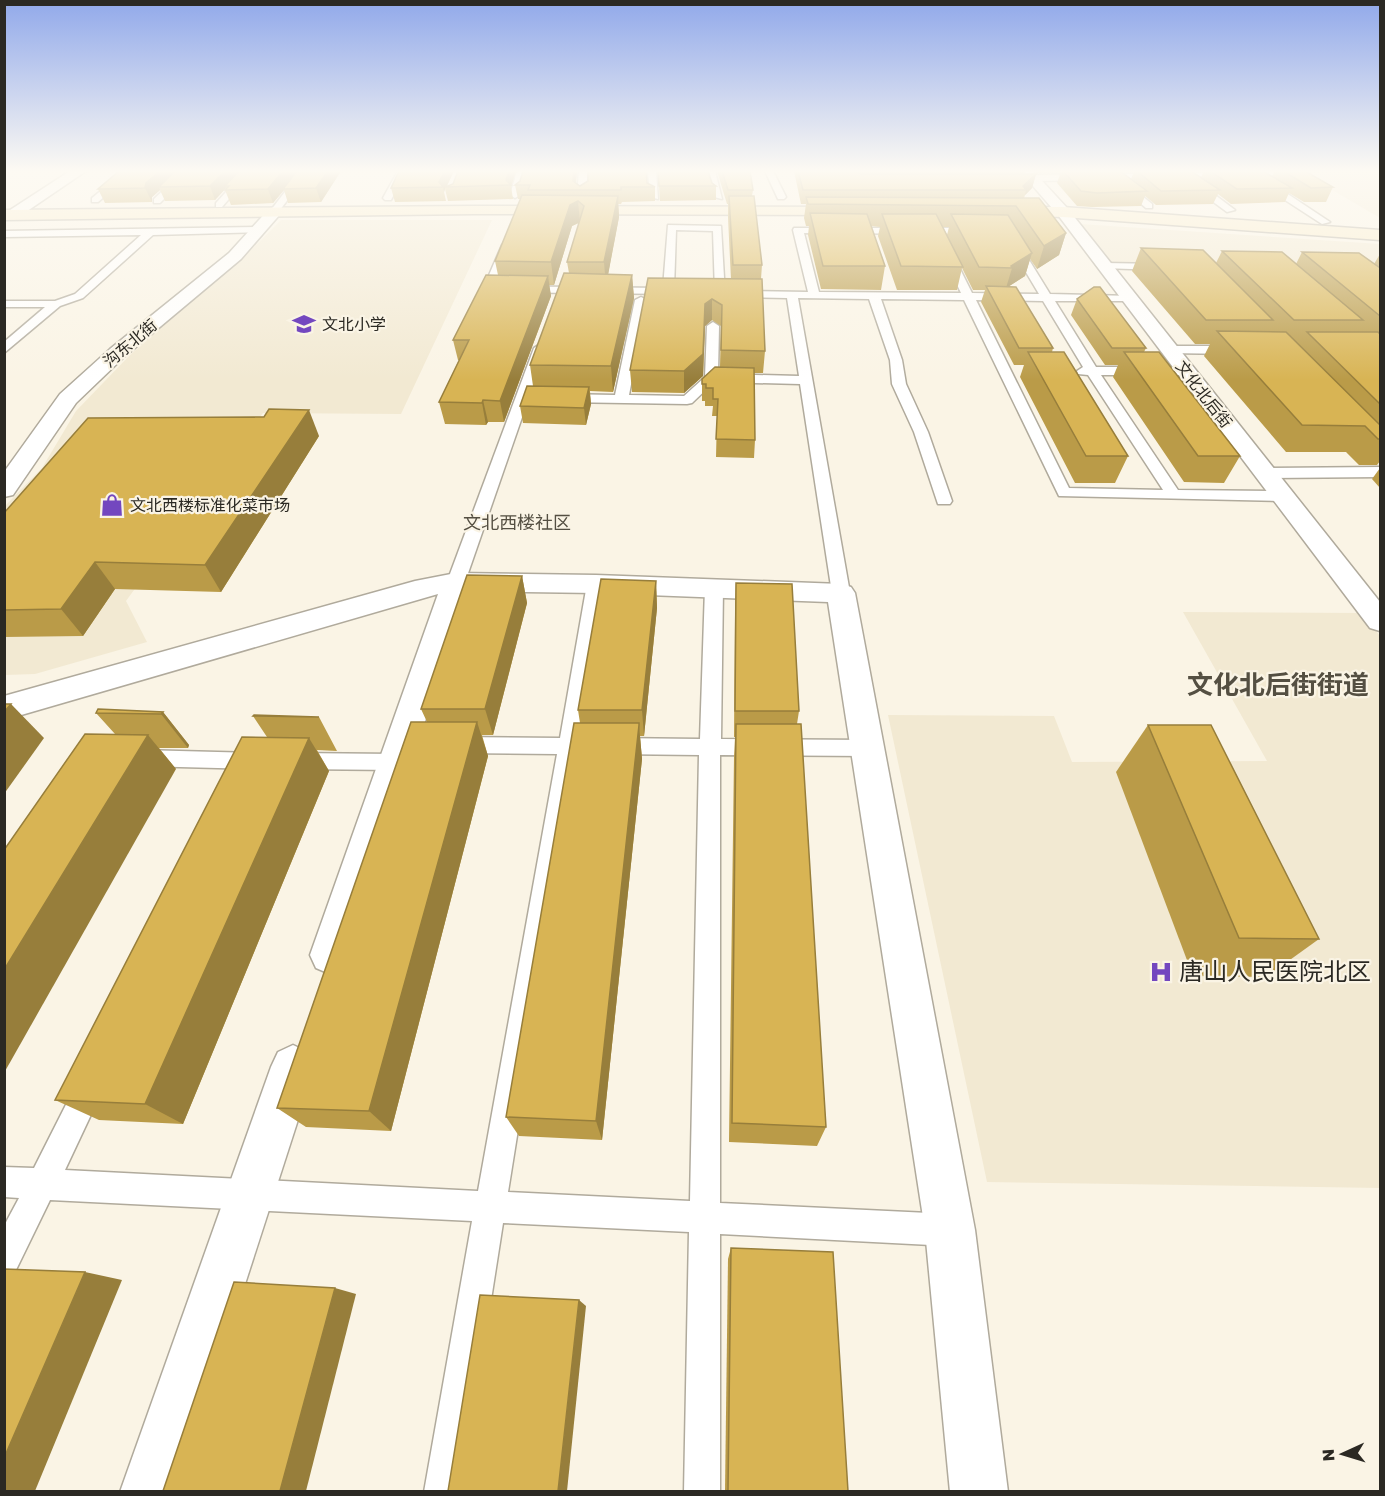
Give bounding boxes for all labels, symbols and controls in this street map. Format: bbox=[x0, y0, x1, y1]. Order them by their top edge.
school or university icon: 文北小学 bbox=[291, 311, 317, 337]
place label: 文北小学 bbox=[322, 314, 386, 334]
street label: 沟东北街 bbox=[99, 315, 161, 371]
street label: 文化北后街 bbox=[1171, 356, 1237, 432]
shop icon: 文北西楼标准化菜市场 bbox=[99, 492, 125, 518]
place label: 文北西楼标准化菜市场 bbox=[130, 495, 290, 515]
district label: 文北西楼社区 bbox=[463, 511, 571, 533]
district label: 文化北后街街道 bbox=[1187, 669, 1369, 700]
place label: 唐山人民医院北区 bbox=[1179, 956, 1371, 985]
hospital icon: 唐山人民医院北区 bbox=[1148, 959, 1174, 985]
north arrow bbox=[1313, 1424, 1373, 1484]
text: N bbox=[1318, 1448, 1338, 1462]

